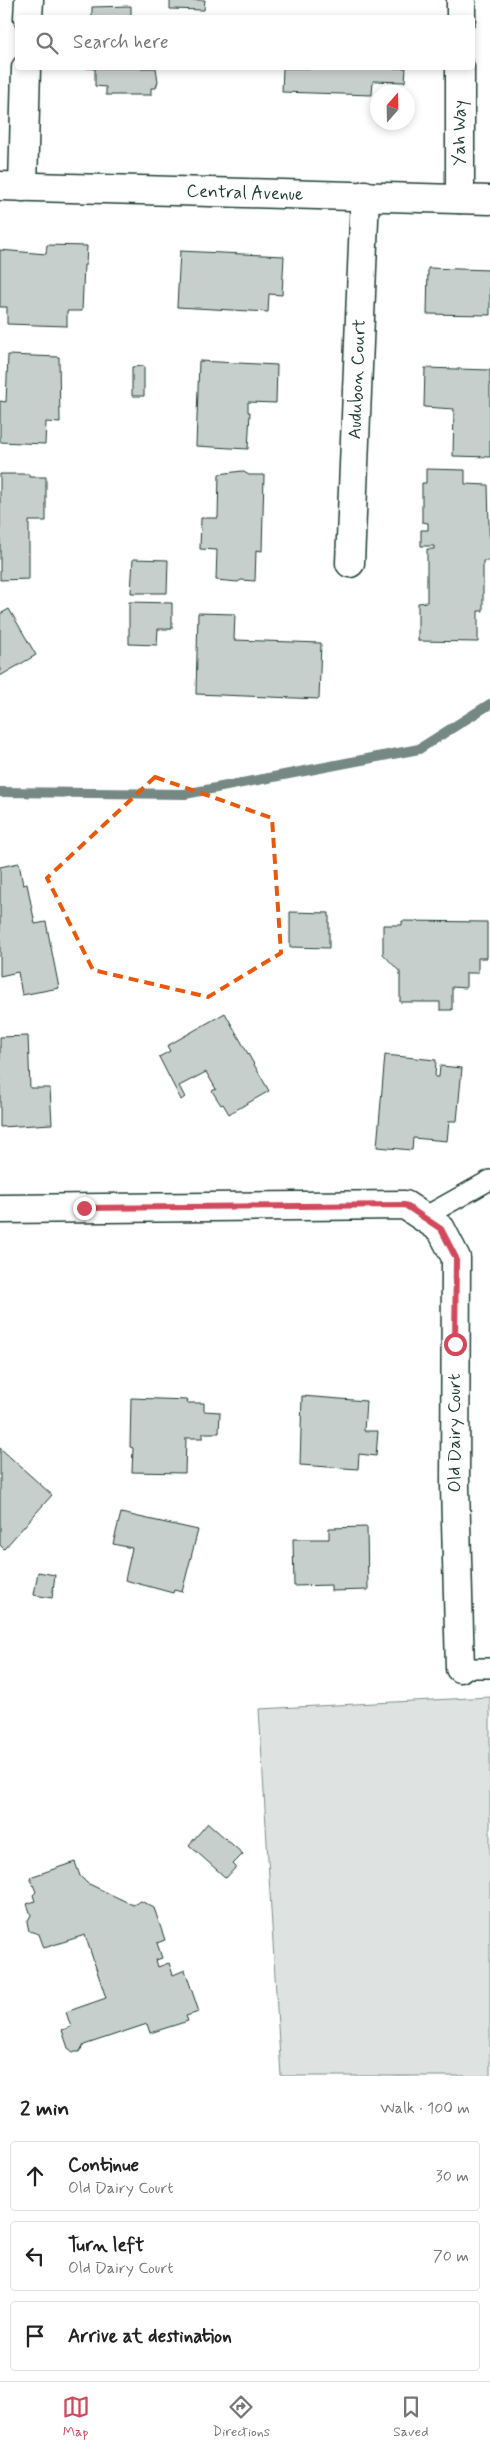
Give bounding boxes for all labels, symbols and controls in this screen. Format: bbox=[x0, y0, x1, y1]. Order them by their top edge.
search box bbox=[15, 15, 475, 70]
icon: search bbox=[33, 29, 61, 57]
text: Search here bbox=[73, 30, 169, 55]
north arrow bbox=[370, 85, 415, 130]
street label: Yah Way bbox=[448, 100, 472, 166]
street label: Central Avenue bbox=[186, 179, 304, 207]
street label: Audubon Court bbox=[343, 319, 372, 440]
route end bbox=[73, 1197, 96, 1220]
route start bbox=[444, 1333, 467, 1356]
street label: Old Dairy Court bbox=[443, 1373, 467, 1492]
text: 2 min bbox=[20, 2095, 69, 2123]
text: Walk · 100 m bbox=[380, 2098, 470, 2119]
text: Continue bbox=[68, 2153, 139, 2178]
icon: ahead bbox=[21, 2162, 49, 2190]
text: 30 m bbox=[436, 2166, 469, 2187]
text: Old Dairy Court bbox=[68, 2178, 174, 2199]
text: Turn left bbox=[68, 2233, 144, 2258]
icon: left bbox=[21, 2242, 49, 2270]
text: 70 m bbox=[433, 2246, 469, 2267]
text: Old Dairy Court bbox=[68, 2258, 174, 2279]
icon: arrive bbox=[21, 2322, 49, 2350]
text: Arrive at destination bbox=[68, 2324, 232, 2349]
tab: Map bbox=[62, 2393, 90, 2441]
tab: Directions bbox=[213, 2393, 270, 2441]
tab: Saved bbox=[393, 2393, 428, 2441]

